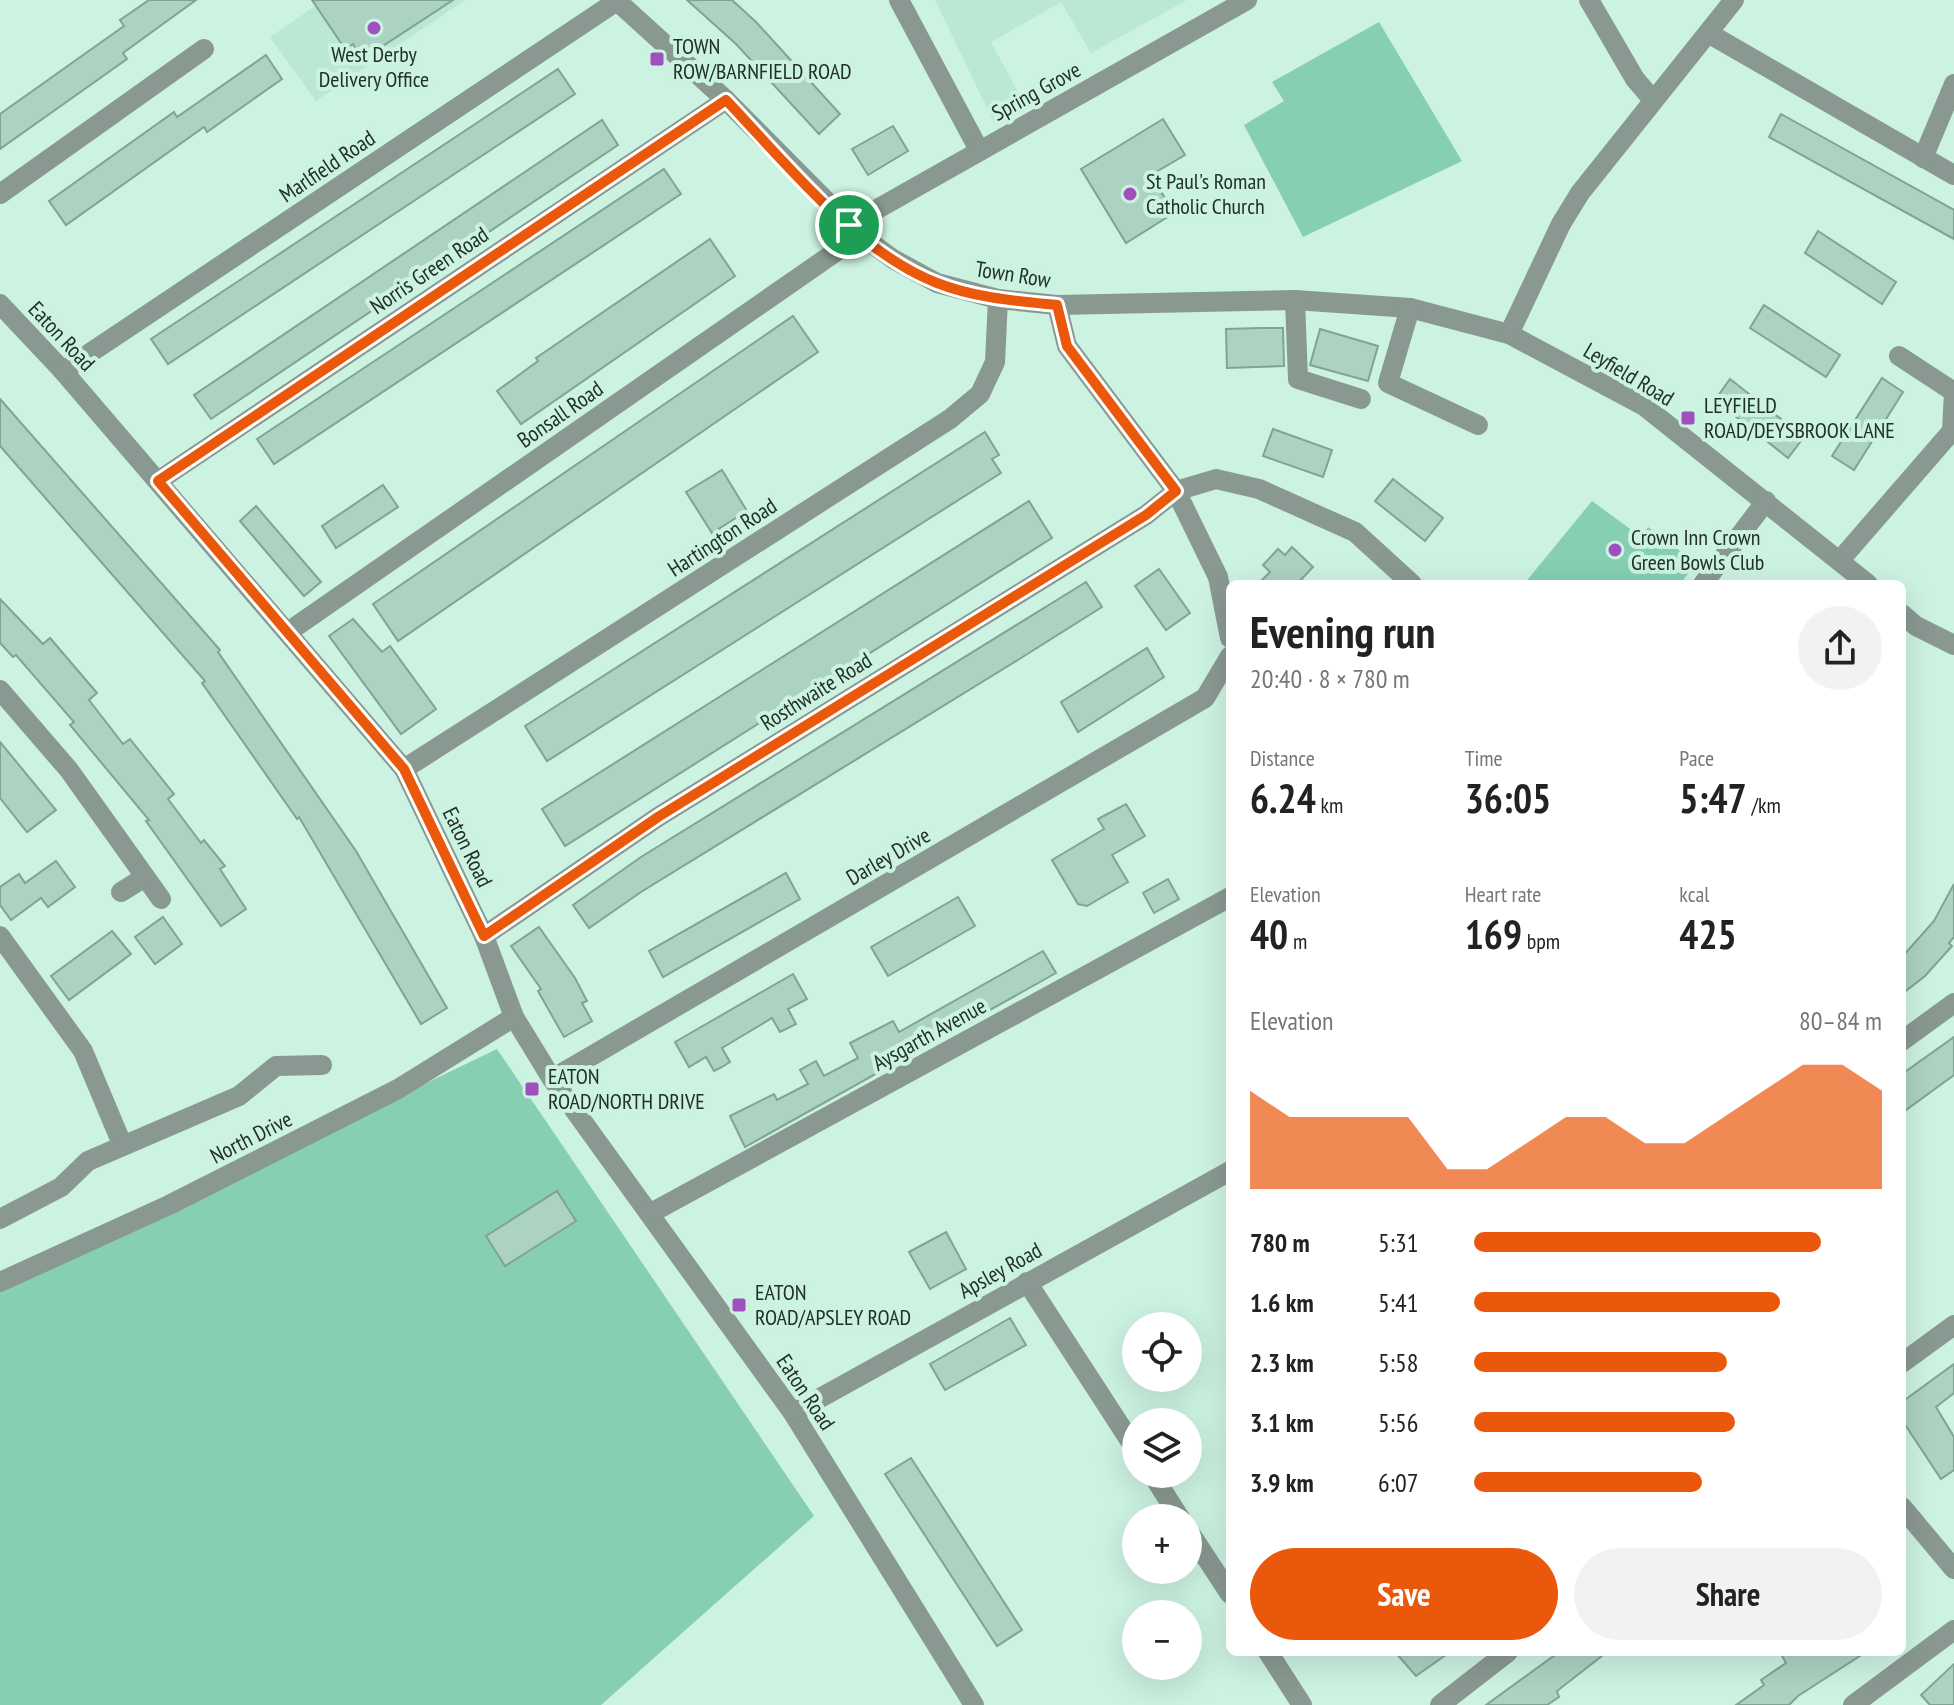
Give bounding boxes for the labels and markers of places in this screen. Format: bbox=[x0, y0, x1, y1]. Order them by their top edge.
marker: West Derby Delivery Office bbox=[365, 19, 383, 37]
place label: TOWN ROW/BARNFIELD ROAD bbox=[673, 32, 852, 85]
place label: West Derby Delivery Office bbox=[319, 40, 429, 93]
marker: TOWN ROW/BARNFIELD ROAD bbox=[648, 50, 666, 68]
place label: St Paul's Roman Catholic Church bbox=[1146, 167, 1266, 220]
marker: St Paul's Roman Catholic Church bbox=[1121, 185, 1139, 203]
pin bbox=[815, 191, 883, 259]
place label: LEYFIELD ROAD/DEYSBROOK LANE bbox=[1704, 391, 1895, 444]
marker: LEYFIELD ROAD/DEYSBROOK LANE bbox=[1679, 409, 1697, 427]
place label: Crown Inn Crown Green Bowls Club bbox=[1631, 523, 1764, 576]
marker: Crown Inn Crown Green Bowls Club bbox=[1606, 541, 1624, 559]
place label: EATON ROAD/NORTH DRIVE bbox=[548, 1062, 705, 1115]
marker: EATON ROAD/NORTH DRIVE bbox=[523, 1080, 541, 1098]
place label: EATON ROAD/APSLEY ROAD bbox=[755, 1278, 911, 1331]
marker: EATON ROAD/APSLEY ROAD bbox=[730, 1296, 748, 1314]

